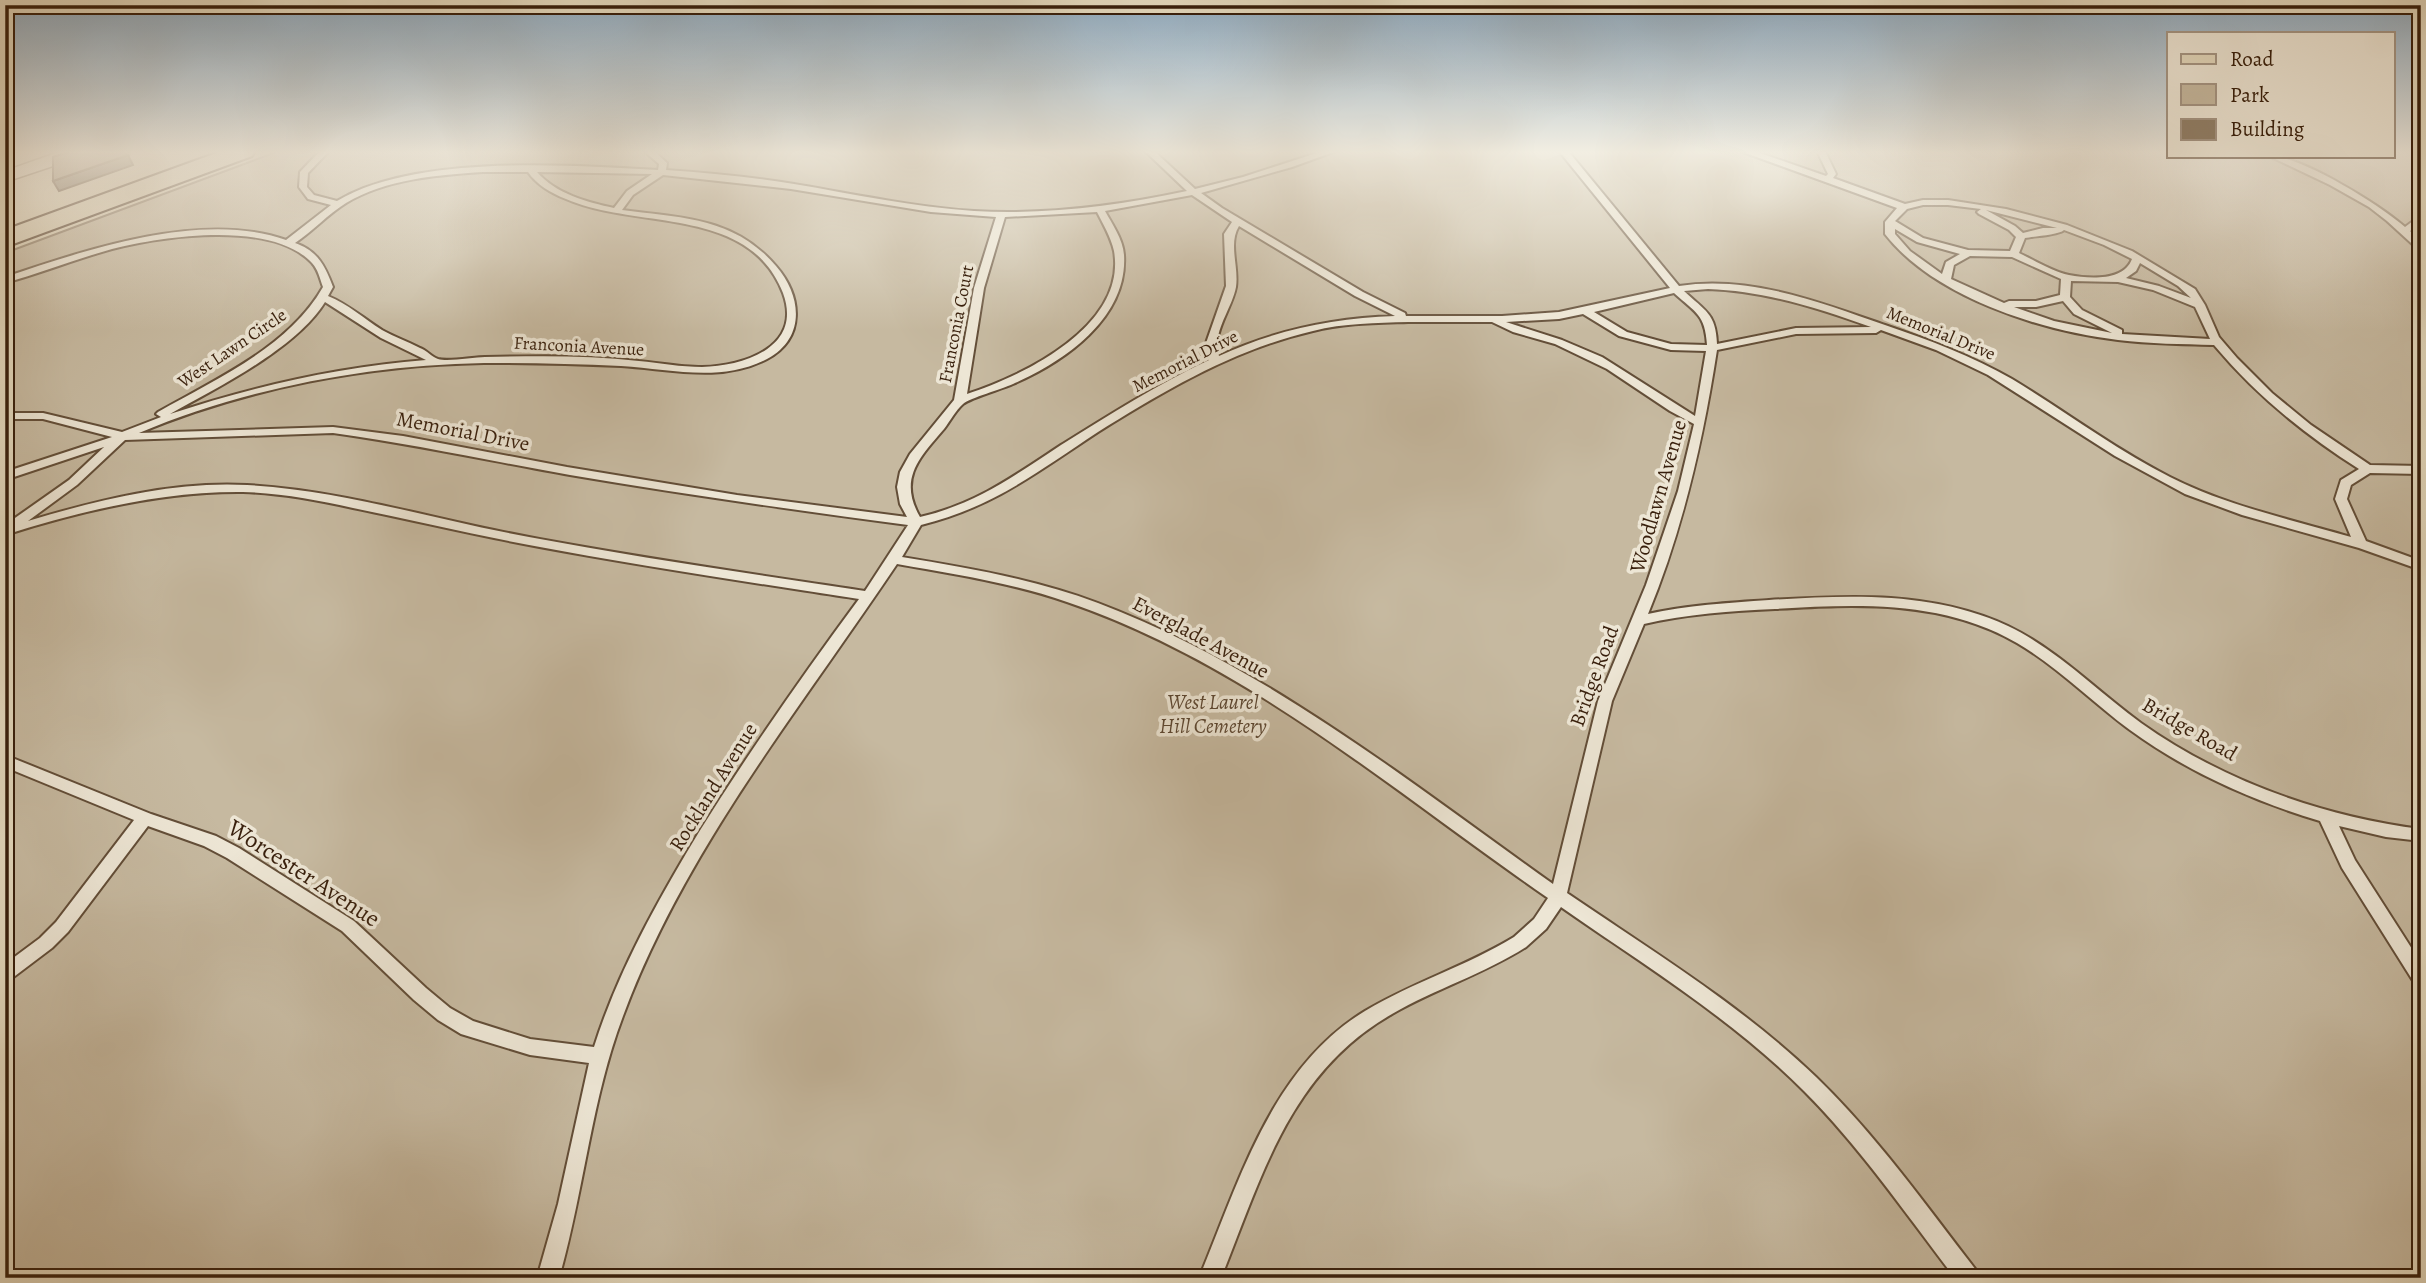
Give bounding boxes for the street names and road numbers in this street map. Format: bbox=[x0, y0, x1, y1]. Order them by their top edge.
street label: Franconia Court bbox=[933, 263, 979, 385]
street label: Memorial Drive bbox=[1883, 300, 1999, 366]
street label: West Lawn Circle bbox=[172, 303, 291, 394]
street label: Memorial Drive bbox=[1128, 324, 1242, 398]
street label: Franconia Avenue bbox=[513, 331, 645, 361]
street label: Memorial Drive bbox=[394, 404, 532, 458]
street label: Woodlawn Avenue bbox=[1623, 416, 1693, 577]
street label: Everglade Avenue bbox=[1128, 589, 1274, 685]
street label: Bridge Road bbox=[1563, 621, 1625, 730]
street label: Bridge Road bbox=[2137, 691, 2243, 768]
street label: Rockland Avenue bbox=[662, 718, 764, 856]
street label: Worcester Avenue bbox=[221, 811, 386, 934]

